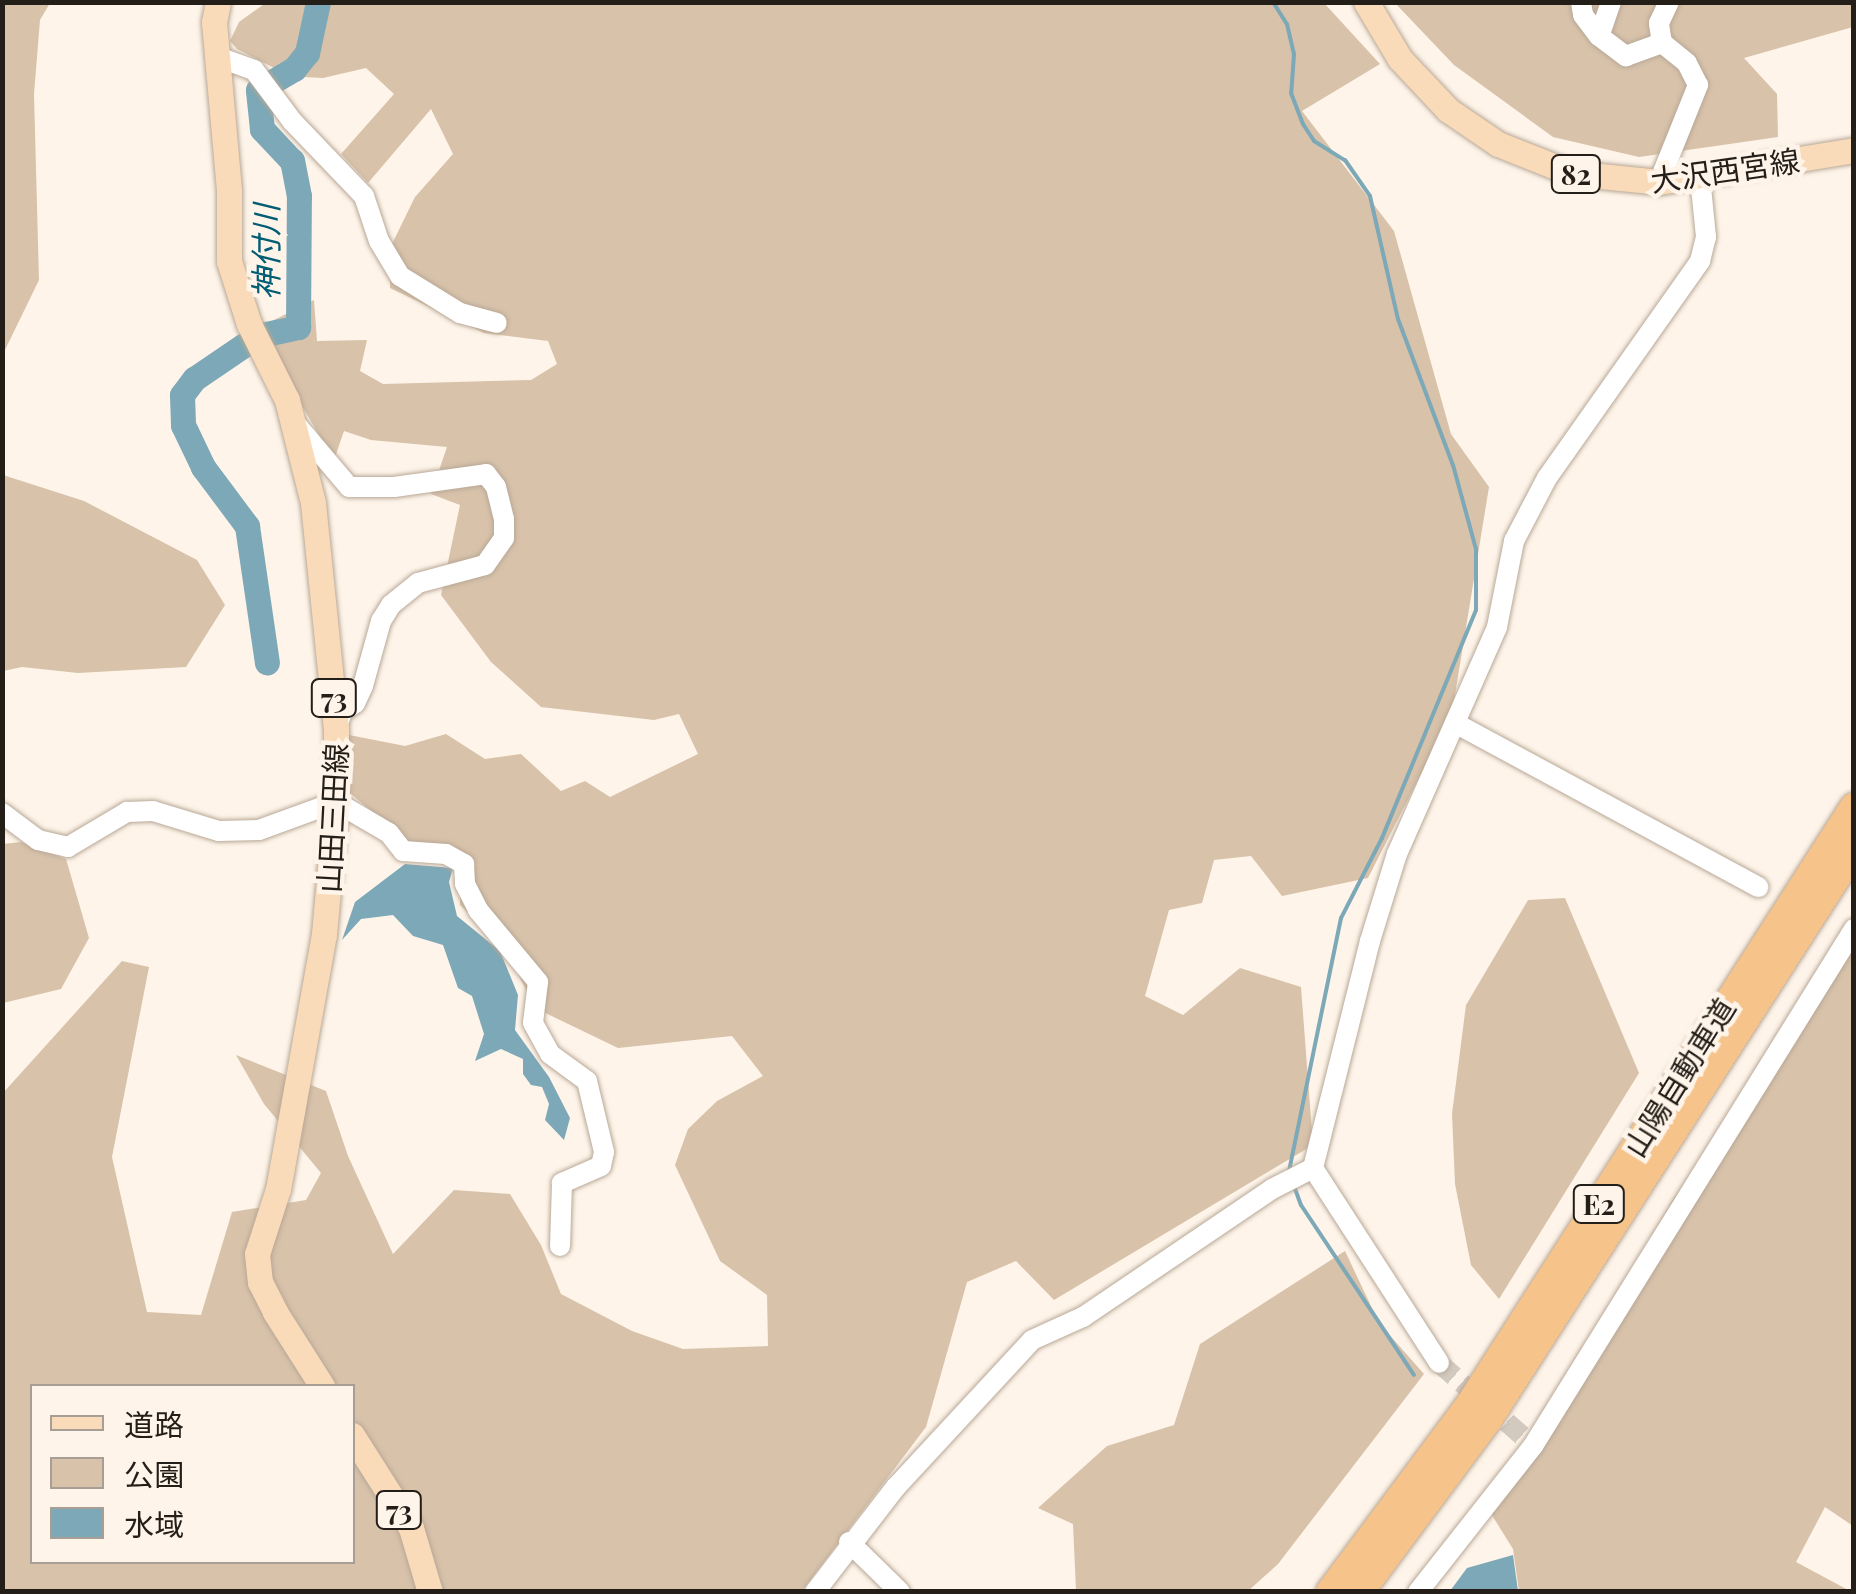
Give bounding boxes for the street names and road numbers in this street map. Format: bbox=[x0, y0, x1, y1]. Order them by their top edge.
street label: 大沢西宮線 bbox=[1648, 142, 1802, 198]
road number: 82 bbox=[1548, 151, 1604, 197]
road number: 73 bbox=[309, 675, 359, 721]
street label: 山田三田線 bbox=[310, 742, 354, 894]
street label: 山陽自動車道 bbox=[1616, 991, 1742, 1163]
road number: E2 bbox=[1572, 1181, 1626, 1227]
road number: 73 bbox=[374, 1487, 424, 1533]

